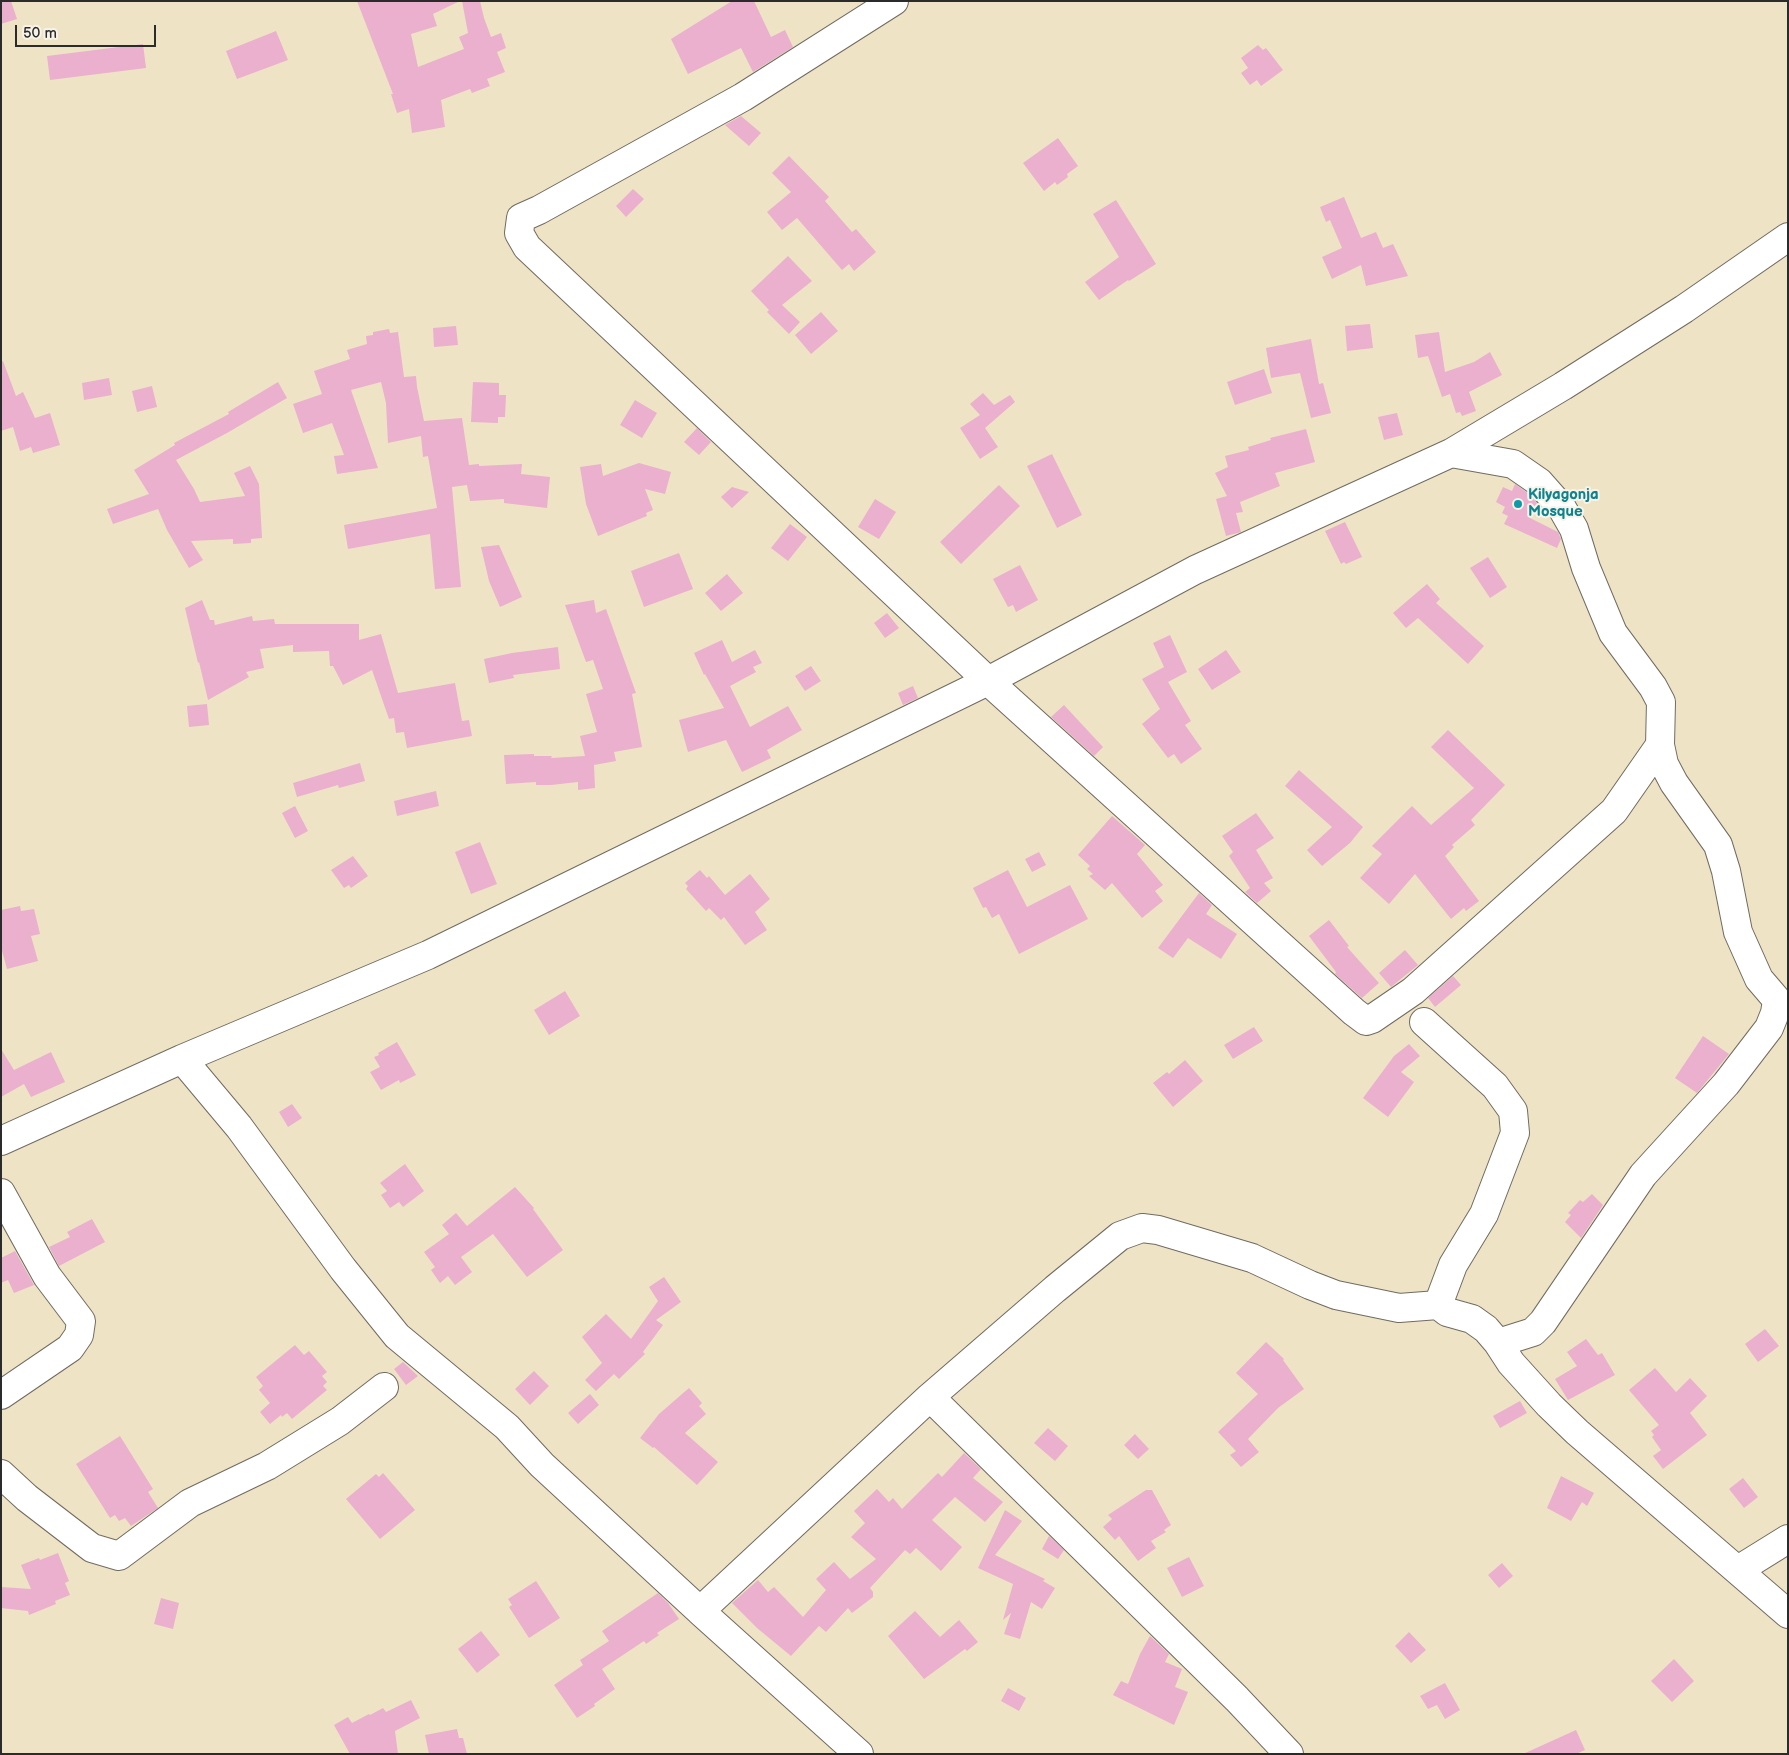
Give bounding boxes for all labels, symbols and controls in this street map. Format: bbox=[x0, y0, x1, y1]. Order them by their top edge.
scale bar bbox=[18, 15, 159, 47]
text: 50 m bbox=[23, 24, 57, 43]
place label: Kilyagonja Mosque bbox=[1528, 486, 1599, 521]
marker: Kilyagonja Mosque bbox=[1512, 498, 1524, 510]

